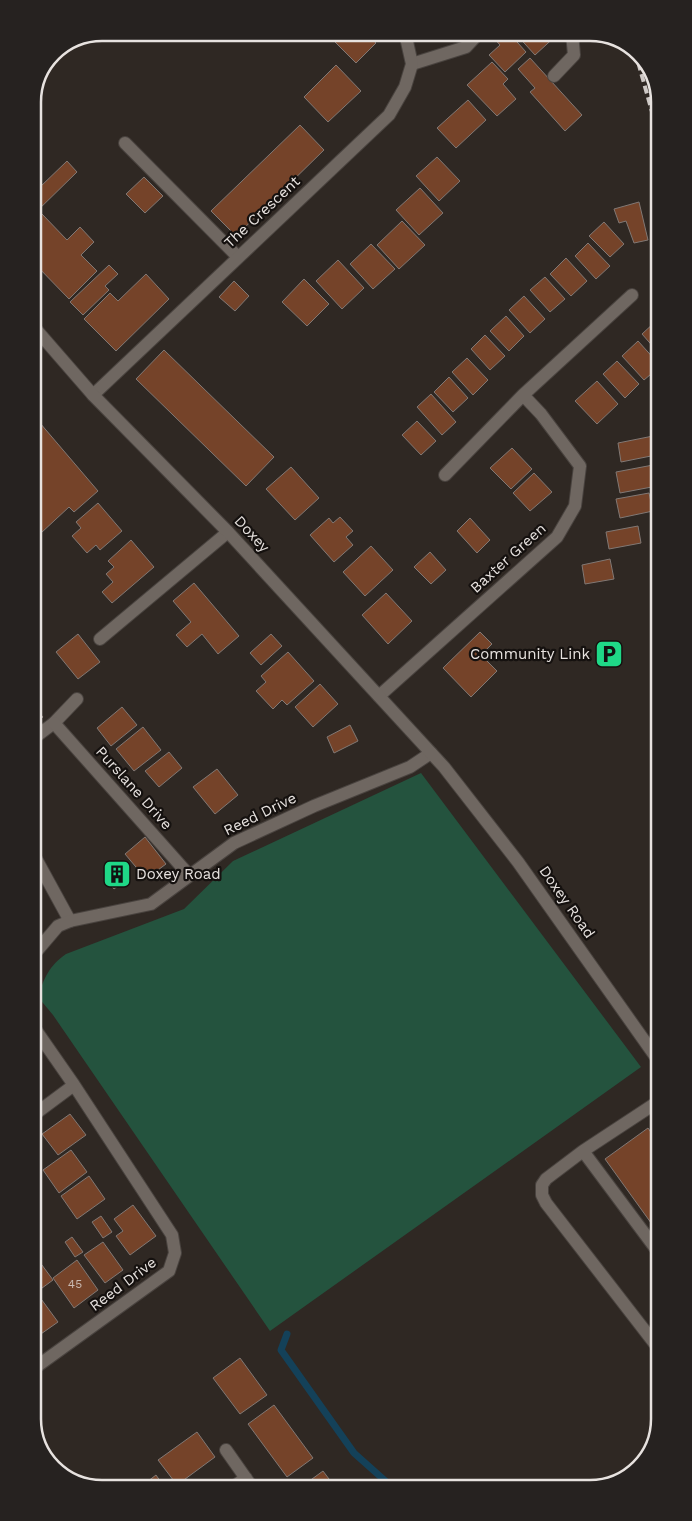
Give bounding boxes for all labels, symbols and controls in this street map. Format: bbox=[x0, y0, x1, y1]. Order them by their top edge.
street label: The Crescent bbox=[220, 172, 304, 252]
street label: Doxey bbox=[231, 512, 273, 556]
street label: Baxter Green bbox=[467, 519, 549, 597]
parking icon: Community Link bbox=[594, 639, 624, 669]
place label: Community Link bbox=[470, 645, 590, 663]
street label: Purslane Drive bbox=[92, 743, 176, 833]
street label: Reed Drive bbox=[221, 789, 299, 839]
building icon: Doxey Road bbox=[102, 859, 132, 889]
street label: Doxey Road bbox=[535, 862, 599, 942]
place label: Doxey Road bbox=[136, 865, 221, 883]
street label: Reed Drive bbox=[86, 1253, 160, 1315]
house number: 45 bbox=[68, 1277, 82, 1291]

